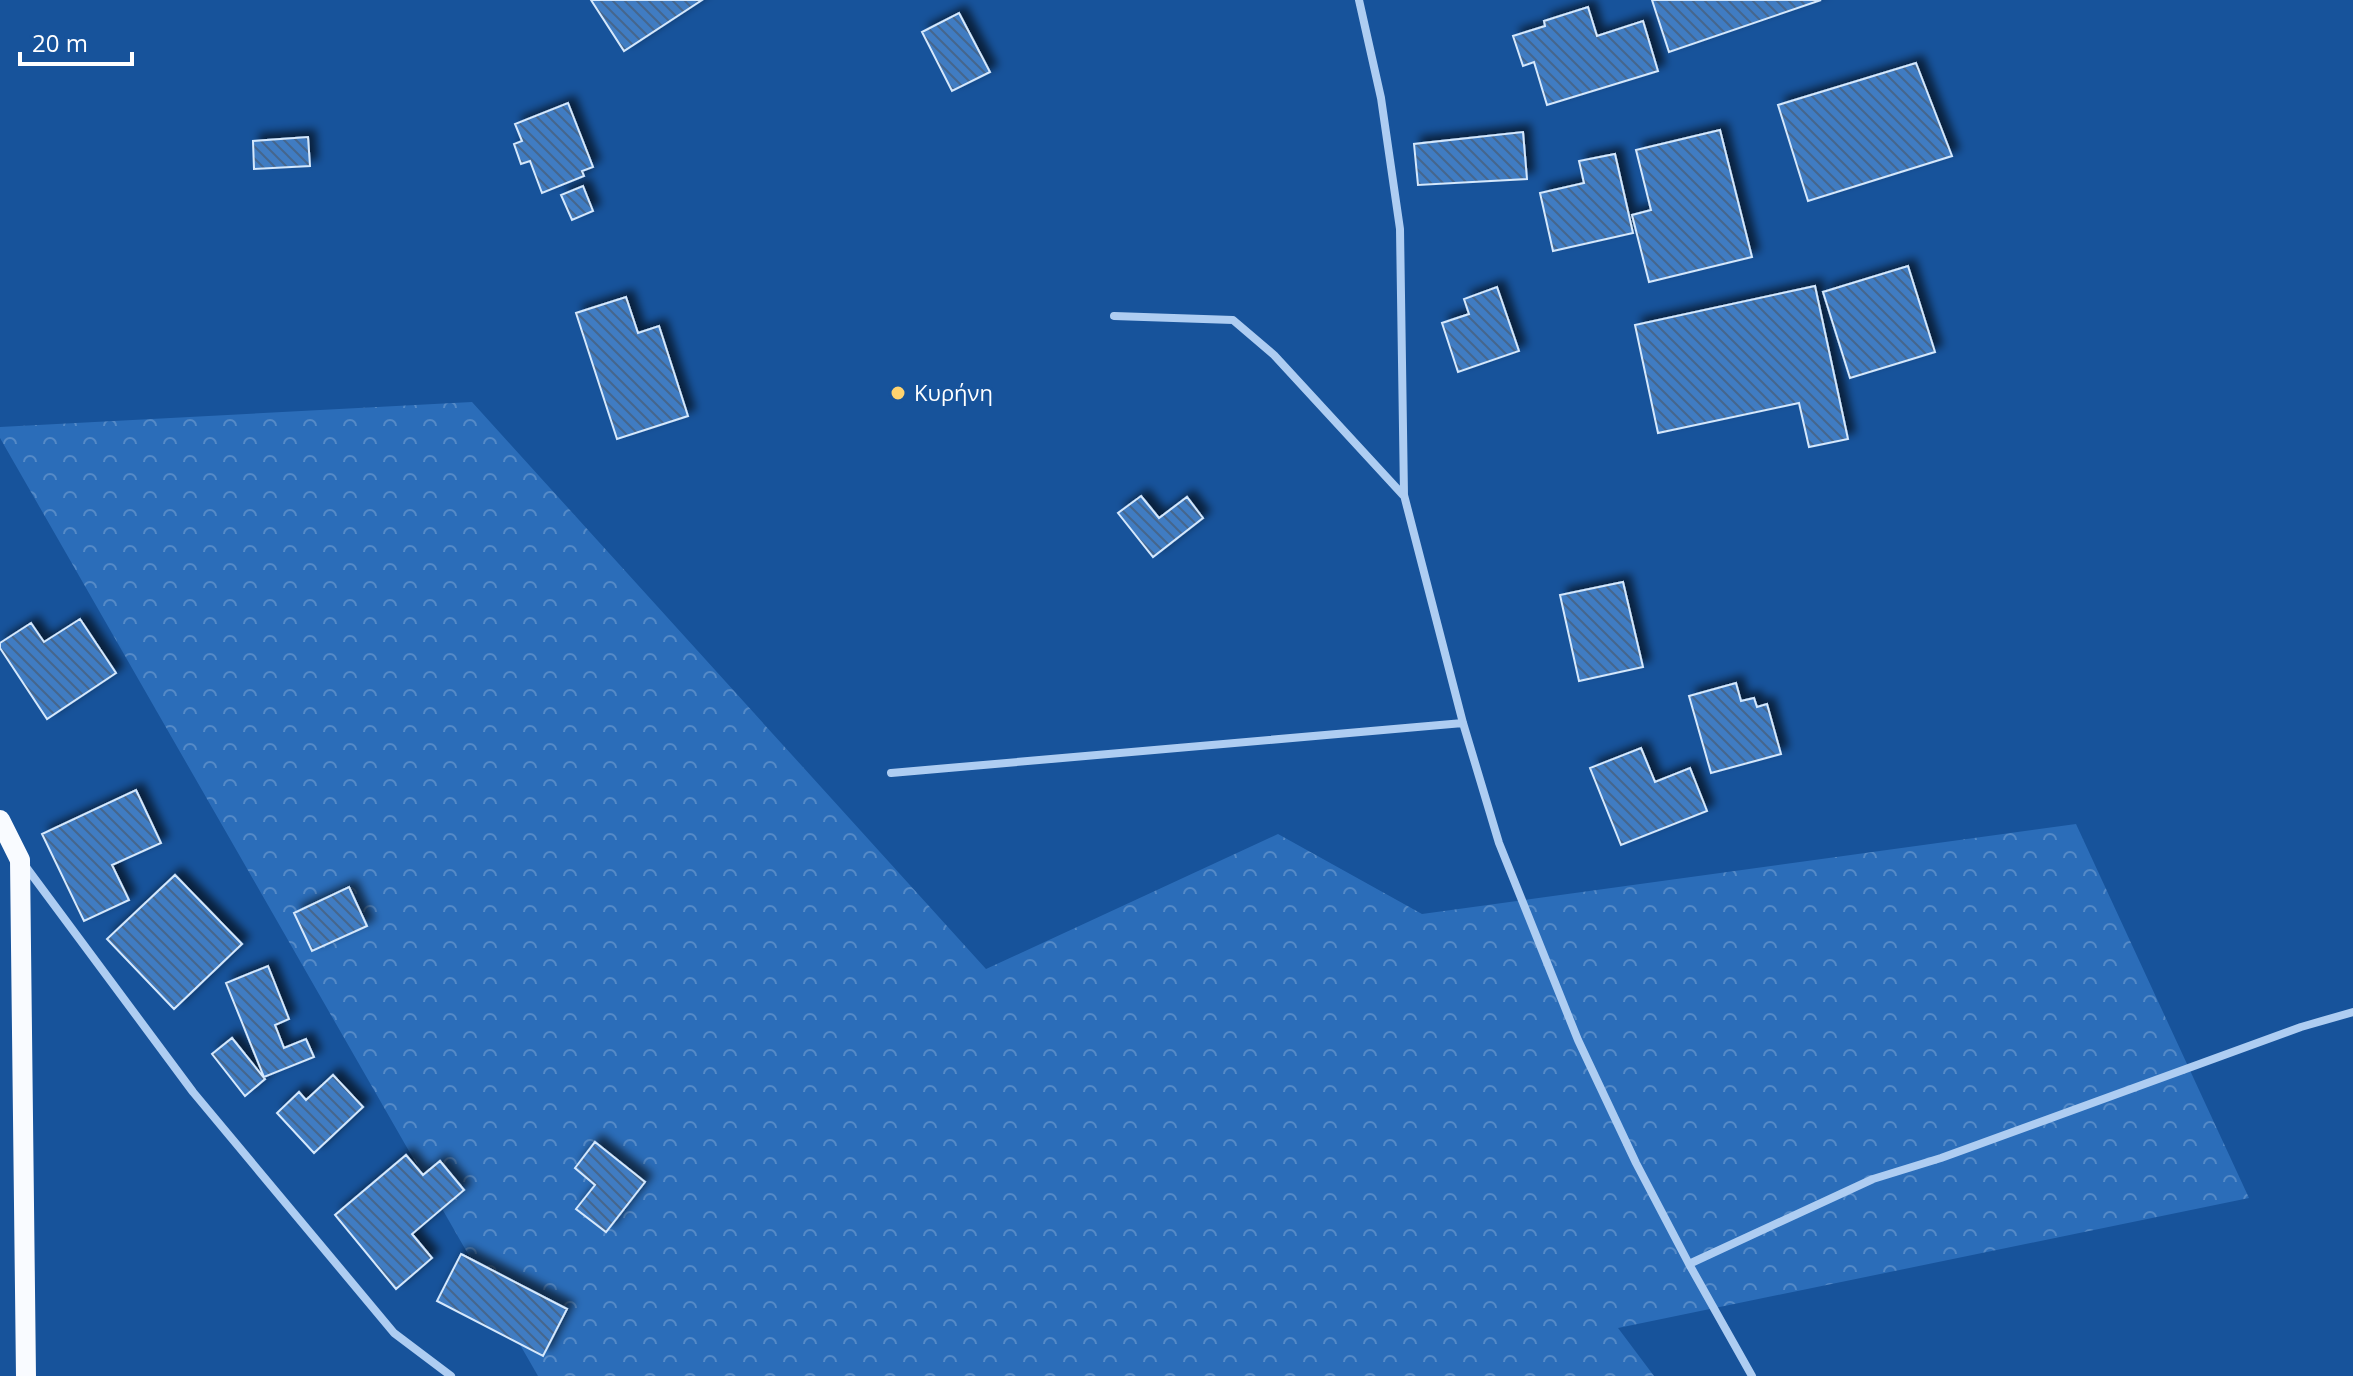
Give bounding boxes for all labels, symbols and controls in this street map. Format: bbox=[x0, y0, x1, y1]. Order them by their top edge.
scale bar bbox=[20, 16, 132, 66]
text: 20 m bbox=[32, 26, 88, 59]
place label: Κυρήνη bbox=[914, 377, 993, 407]
marker: Κυρήνη bbox=[889, 384, 907, 402]

